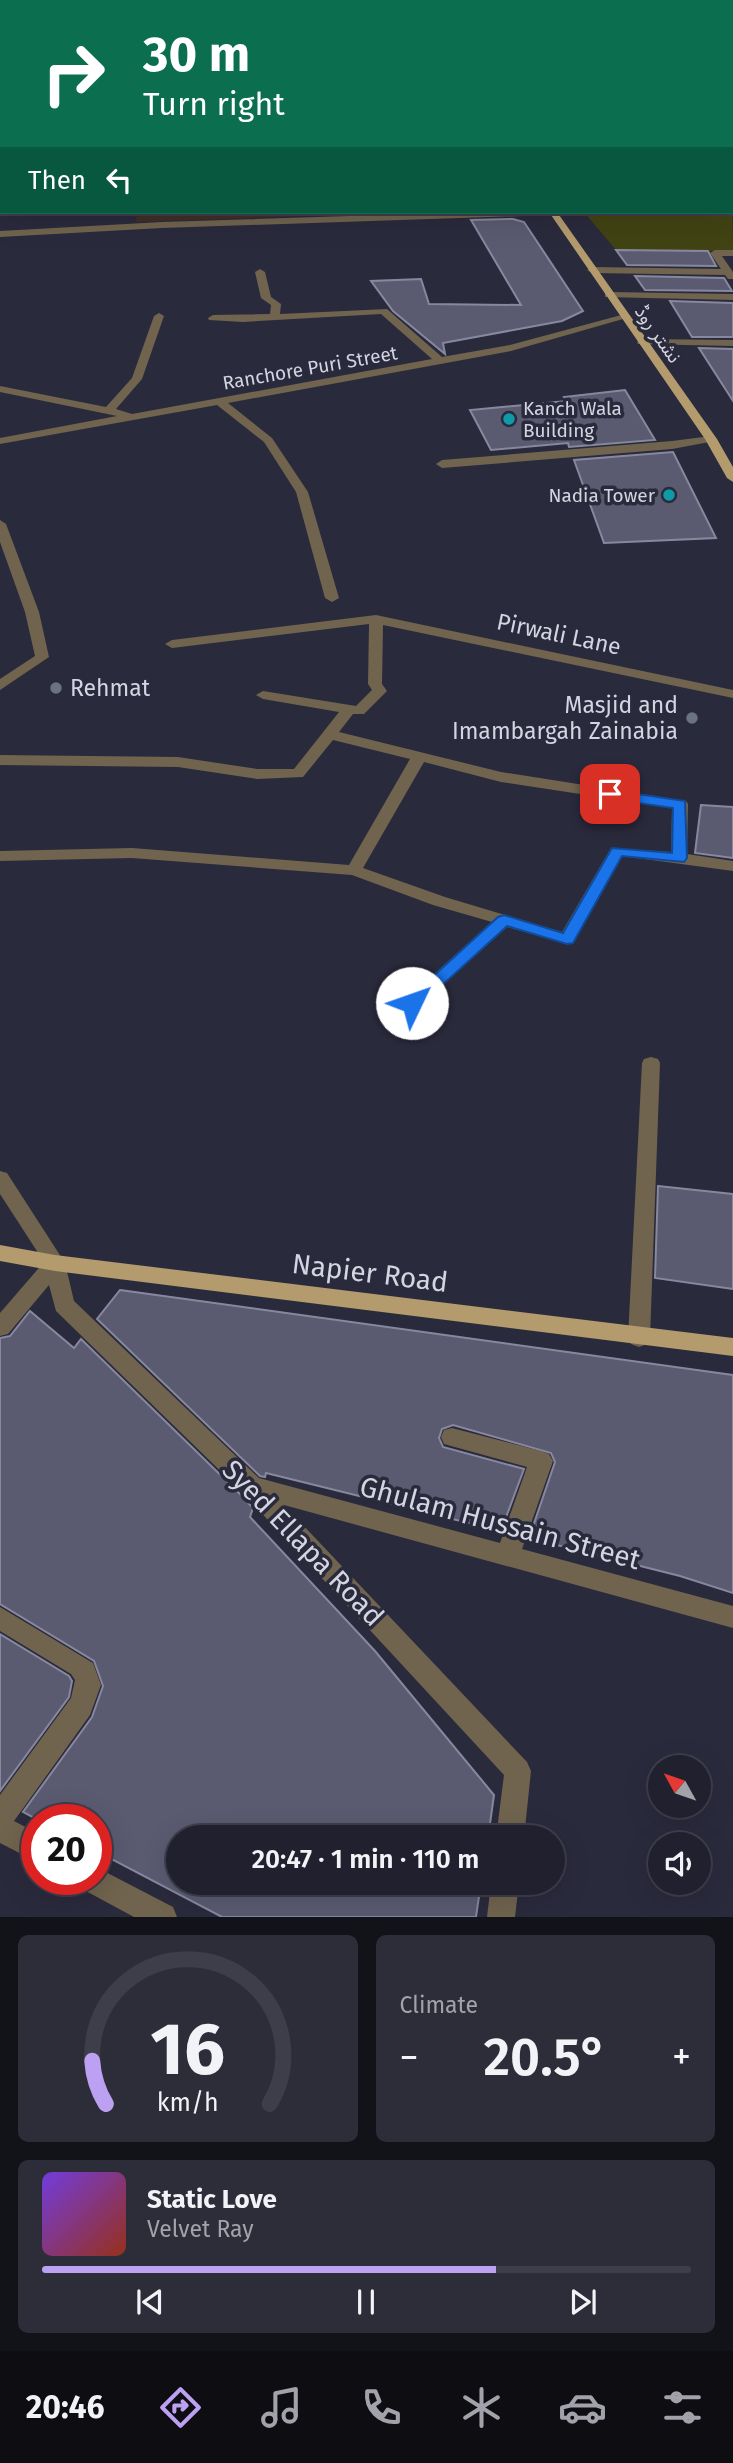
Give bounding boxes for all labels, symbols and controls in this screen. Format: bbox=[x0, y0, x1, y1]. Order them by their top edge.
text: 30 m bbox=[143, 25, 250, 84]
icon: right bbox=[28, 28, 119, 119]
text: Turn right bbox=[143, 85, 285, 123]
icon: left bbox=[100, 161, 138, 199]
text: Then bbox=[28, 165, 86, 196]
street label: نشتر روڈ bbox=[630, 301, 686, 367]
street label: Ranchore Puri Street bbox=[221, 341, 399, 395]
place label: Kanch Wala Building bbox=[523, 397, 622, 442]
marker: Kanch Wala Building bbox=[501, 411, 517, 427]
place label: Nadia Tower bbox=[548, 484, 656, 507]
marker: Nadia Tower bbox=[661, 487, 677, 503]
street label: Pirwali Lane bbox=[494, 607, 624, 661]
place label: Rehmat bbox=[70, 674, 151, 702]
marker: Rehmat bbox=[48, 680, 64, 696]
place label: Masjid and Imambargah Zainabia bbox=[452, 691, 678, 745]
marker: Masjid and Imambargah Zainabia bbox=[684, 710, 700, 726]
pin bbox=[580, 764, 640, 824]
icon: arrive bbox=[591, 775, 629, 813]
position arrow bbox=[375, 966, 449, 1040]
street label: Napier Road bbox=[290, 1247, 450, 1299]
street label: Syed Ellapa Road bbox=[215, 1453, 391, 1633]
street label: Ghulam Hussain Street bbox=[356, 1470, 645, 1577]
north arrow bbox=[648, 1755, 710, 1818]
map controls bbox=[648, 1755, 711, 1895]
speed limit sign: 20 bbox=[21, 1804, 112, 1895]
button: sound bbox=[648, 1832, 711, 1895]
text: 20:47 · 1 min · 110 m bbox=[252, 1844, 479, 1875]
text: Climate bbox=[400, 1991, 478, 2019]
text: 16 bbox=[150, 2007, 225, 2094]
text: 20.5° bbox=[483, 2026, 607, 2089]
text: − bbox=[400, 2034, 419, 2080]
text: + bbox=[672, 2034, 691, 2080]
text: km/h bbox=[157, 2088, 219, 2118]
text: Static Love bbox=[147, 2184, 277, 2215]
text: Velvet Ray bbox=[147, 2215, 254, 2243]
icon: previous bbox=[131, 2283, 169, 2321]
icon: pause bbox=[347, 2283, 385, 2321]
icon: next bbox=[564, 2283, 602, 2321]
icon: directions bbox=[156, 2383, 205, 2432]
icon: music bbox=[257, 2383, 306, 2432]
icon: phone bbox=[357, 2383, 406, 2432]
icon: climate bbox=[457, 2383, 506, 2432]
icon: car bbox=[558, 2383, 607, 2432]
icon: filters bbox=[658, 2383, 707, 2432]
text: 20:46 bbox=[26, 2388, 105, 2426]

